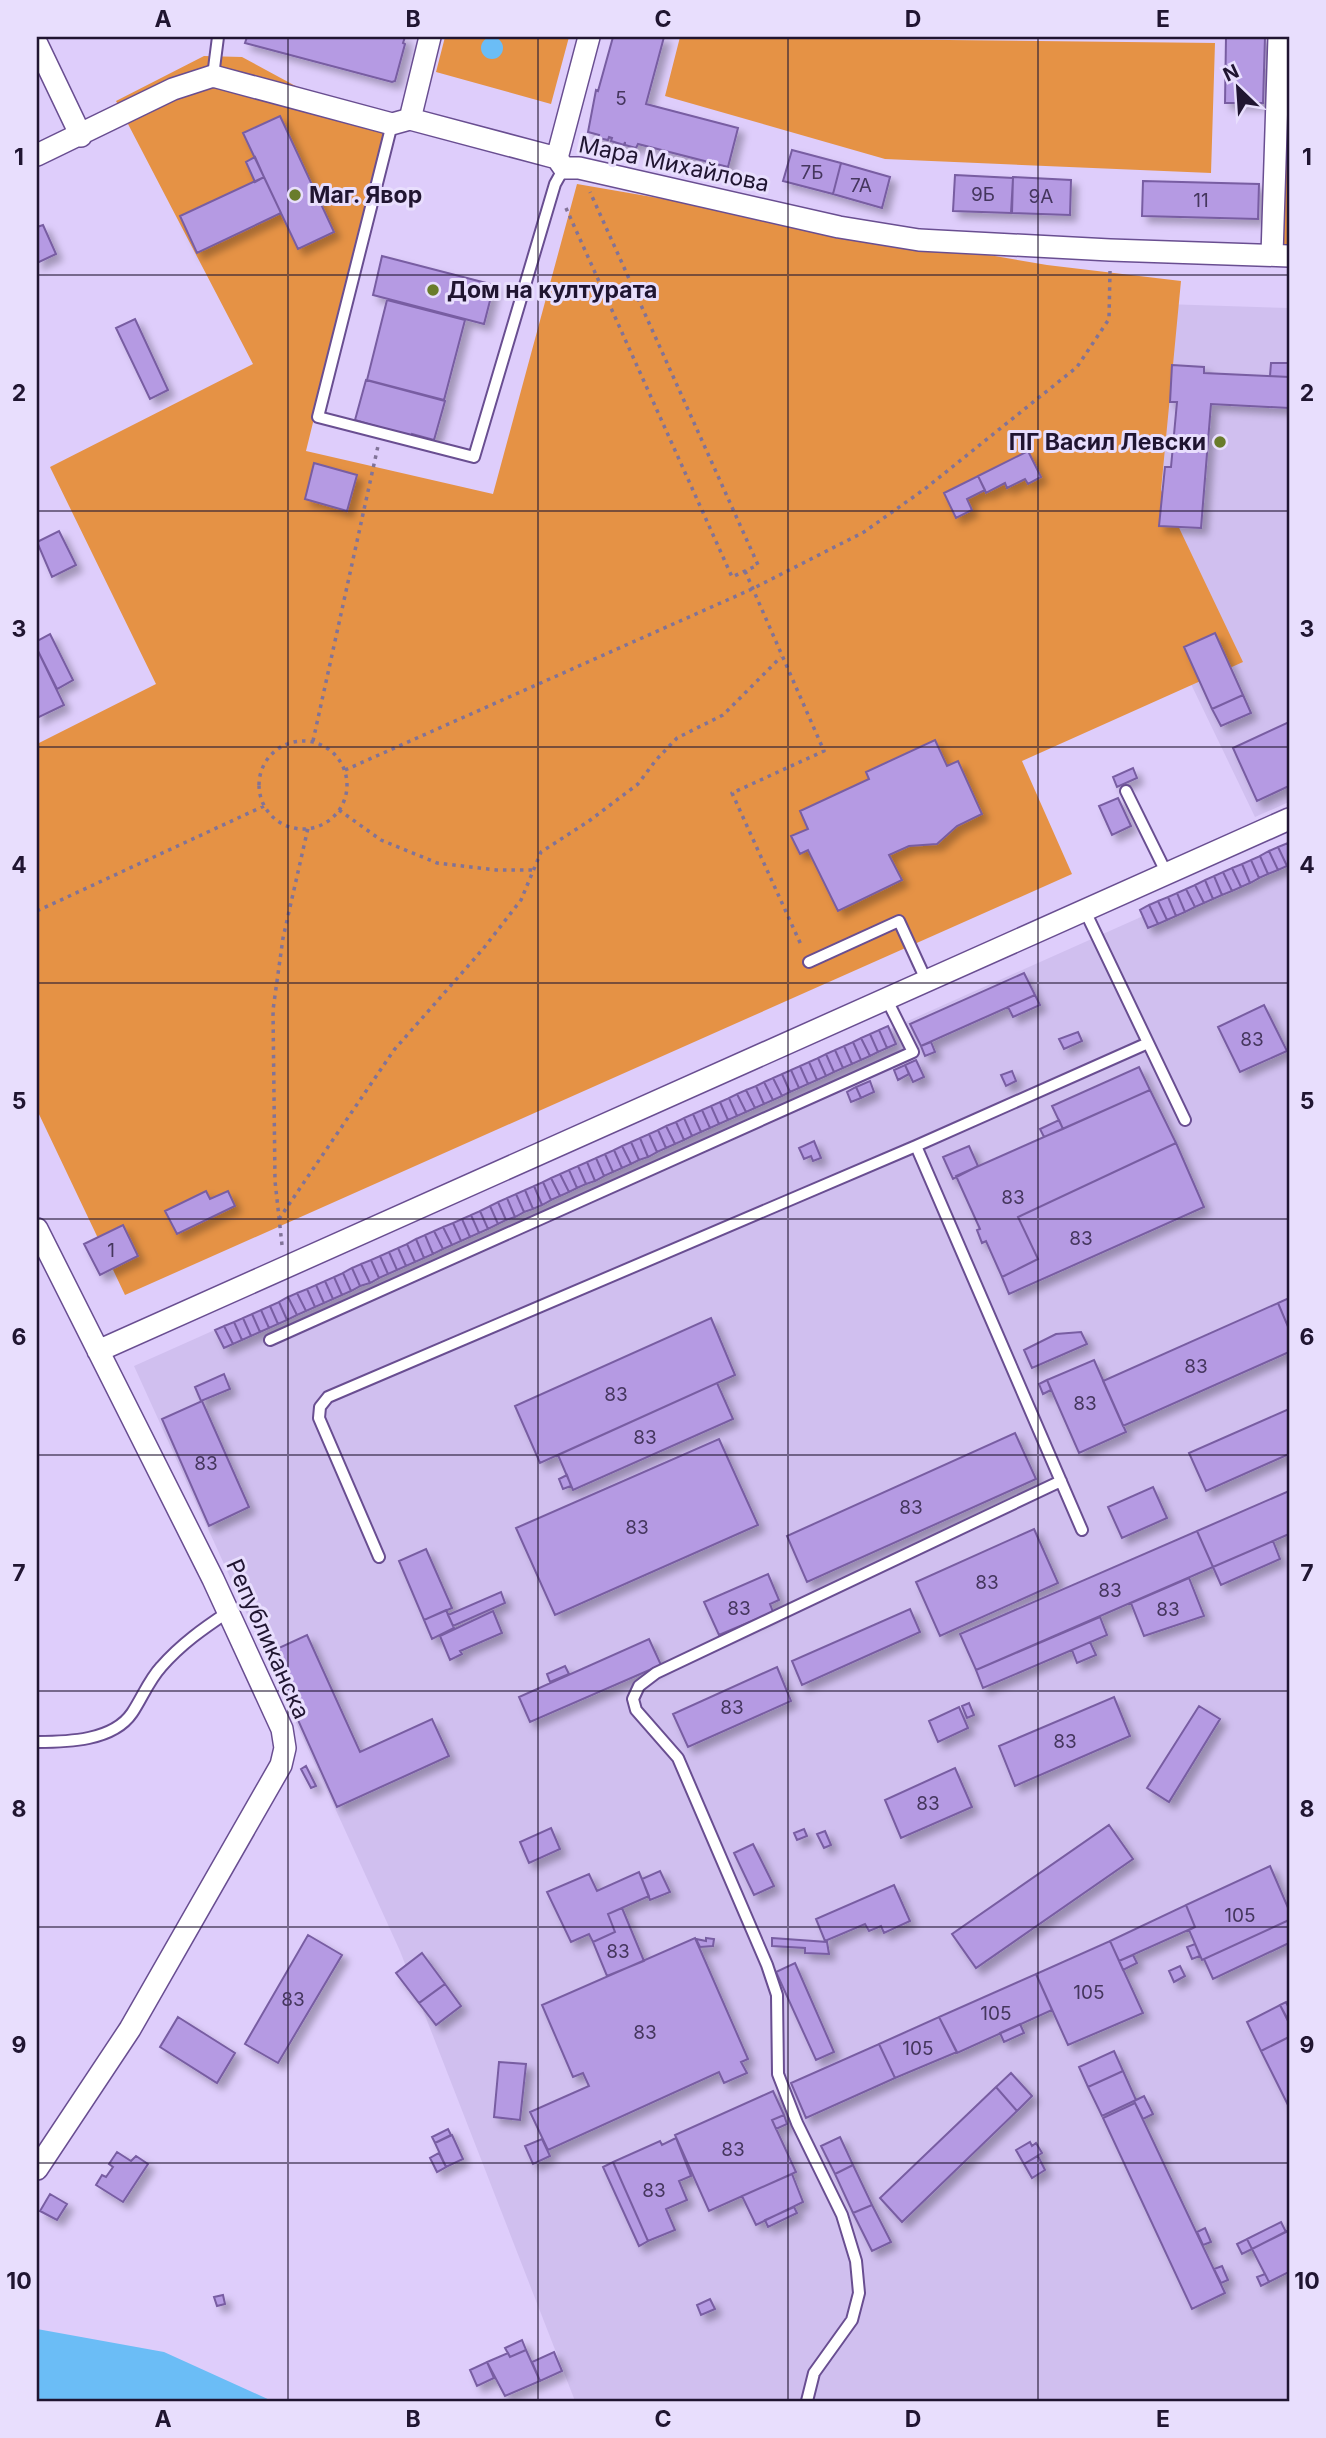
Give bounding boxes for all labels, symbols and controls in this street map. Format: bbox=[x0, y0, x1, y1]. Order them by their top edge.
text: A bbox=[154, 5, 172, 33]
text: B bbox=[405, 5, 421, 33]
text: C bbox=[654, 5, 672, 33]
text: D bbox=[905, 5, 921, 33]
text: E bbox=[1156, 5, 1170, 33]
north arrow bbox=[1204, 52, 1274, 122]
text: N bbox=[1220, 60, 1242, 87]
house number: 5 bbox=[615, 87, 627, 110]
street label: Мара Михайлова bbox=[576, 130, 772, 198]
text: 1 bbox=[14, 143, 24, 171]
text: 1 bbox=[1302, 143, 1312, 171]
house number: 7Б bbox=[800, 161, 824, 184]
house number: 7А bbox=[850, 174, 872, 197]
place label: Маг. Явор bbox=[309, 181, 422, 209]
house number: 9Б bbox=[971, 183, 995, 206]
house number: 9А bbox=[1029, 185, 1053, 208]
marker: Маг. Явор bbox=[287, 187, 303, 203]
house number: 11 bbox=[1193, 189, 1209, 212]
place label: Дом на културата bbox=[447, 276, 657, 304]
marker: Дом на културата bbox=[425, 282, 441, 298]
text: 2 bbox=[12, 379, 26, 407]
text: 2 bbox=[1300, 379, 1314, 407]
place label: ПГ Васил Левски bbox=[1009, 428, 1206, 456]
marker: ПГ Васил Левски bbox=[1212, 434, 1228, 450]
text: 3 bbox=[12, 615, 26, 643]
text: 3 bbox=[1300, 615, 1314, 643]
text: 4 bbox=[11, 851, 27, 879]
text: 4 bbox=[1299, 851, 1315, 879]
house number: 83 bbox=[1240, 1028, 1264, 1051]
text: 5 bbox=[12, 1087, 26, 1115]
text: 5 bbox=[1300, 1087, 1314, 1115]
house number: 83 bbox=[1001, 1186, 1025, 1209]
house number: 83 bbox=[1069, 1227, 1093, 1250]
house number: 1 bbox=[107, 1239, 115, 1262]
text: 6 bbox=[12, 1323, 26, 1351]
text: 6 bbox=[1300, 1323, 1314, 1351]
house number: 83 bbox=[1184, 1355, 1208, 1378]
house number: 83 bbox=[604, 1383, 628, 1406]
house number: 83 bbox=[1073, 1392, 1097, 1415]
house number: 83 bbox=[633, 1426, 657, 1449]
house number: 83 bbox=[194, 1452, 218, 1475]
house number: 83 bbox=[899, 1496, 923, 1519]
house number: 83 bbox=[625, 1516, 649, 1539]
street label: Републиканска bbox=[220, 1555, 316, 1723]
text: 7 bbox=[12, 1559, 26, 1587]
text: 7 bbox=[1300, 1559, 1314, 1587]
house number: 83 bbox=[975, 1571, 999, 1594]
house number: 83 bbox=[1098, 1579, 1122, 1602]
house number: 83 bbox=[727, 1597, 751, 1620]
house number: 83 bbox=[1156, 1598, 1180, 1621]
house number: 83 bbox=[720, 1696, 744, 1719]
house number: 83 bbox=[1053, 1730, 1077, 1753]
house number: 83 bbox=[916, 1792, 940, 1815]
text: 8 bbox=[12, 1795, 26, 1823]
text: 8 bbox=[1300, 1795, 1314, 1823]
house number: 105 bbox=[1224, 1904, 1256, 1927]
house number: 83 bbox=[606, 1940, 630, 1963]
house number: 105 bbox=[1073, 1981, 1105, 2004]
house number: 83 bbox=[281, 1988, 305, 2011]
house number: 105 bbox=[980, 2002, 1012, 2025]
house number: 83 bbox=[633, 2021, 657, 2044]
text: 9 bbox=[12, 2031, 26, 2059]
text: 9 bbox=[1300, 2031, 1314, 2059]
house number: 105 bbox=[902, 2037, 934, 2060]
house number: 83 bbox=[721, 2138, 745, 2161]
house number: 83 bbox=[642, 2179, 666, 2202]
text: 10 bbox=[6, 2267, 32, 2295]
text: 10 bbox=[1294, 2267, 1320, 2295]
text: A bbox=[154, 2405, 172, 2433]
text: B bbox=[405, 2405, 421, 2433]
text: C bbox=[654, 2405, 672, 2433]
text: D bbox=[905, 2405, 921, 2433]
text: E bbox=[1156, 2405, 1170, 2433]

